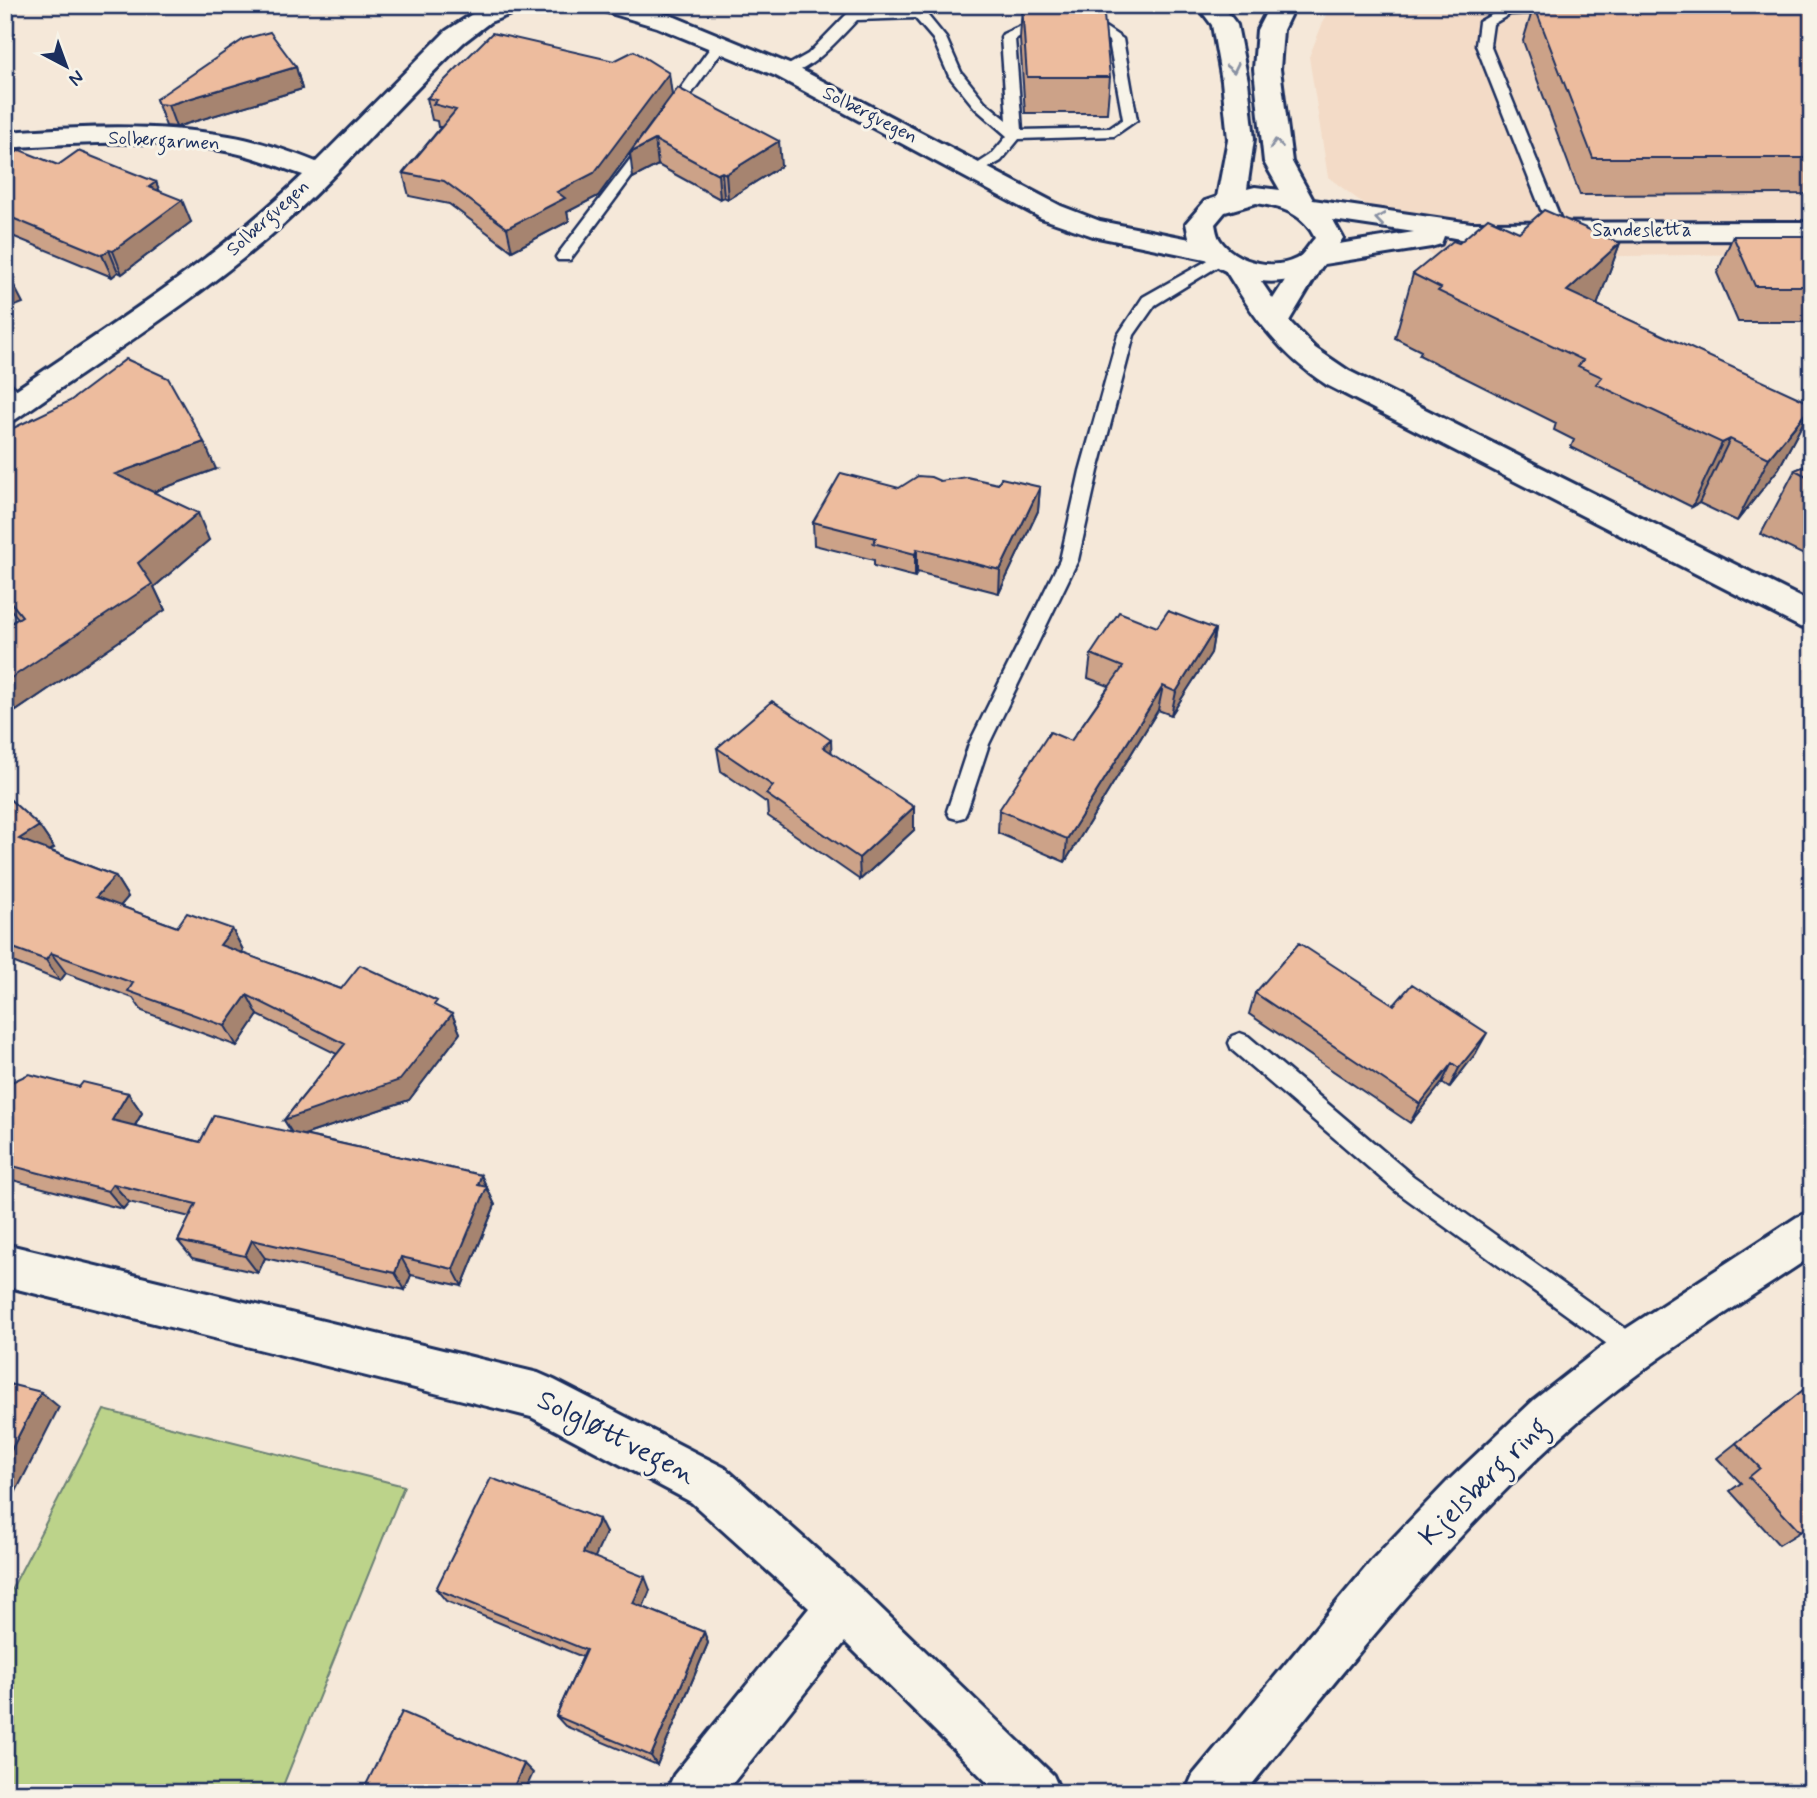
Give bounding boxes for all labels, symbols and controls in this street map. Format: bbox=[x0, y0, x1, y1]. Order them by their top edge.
north arrow bbox=[32, 32, 102, 102]
one-way arrow bbox=[1224, 62, 1239, 74]
text: N bbox=[63, 64, 89, 91]
street label: Solbergvegen bbox=[817, 80, 922, 152]
street label: Solbergarmen bbox=[107, 126, 220, 159]
one-way arrow bbox=[1269, 138, 1284, 149]
street label: Solbergvegen bbox=[221, 174, 317, 264]
one-way arrow bbox=[1374, 212, 1385, 227]
street label: Sandesletta bbox=[1592, 218, 1692, 243]
street label: Solgløttvegen bbox=[529, 1382, 702, 1496]
street label: Kjelsberg ring bbox=[1411, 1409, 1559, 1557]

